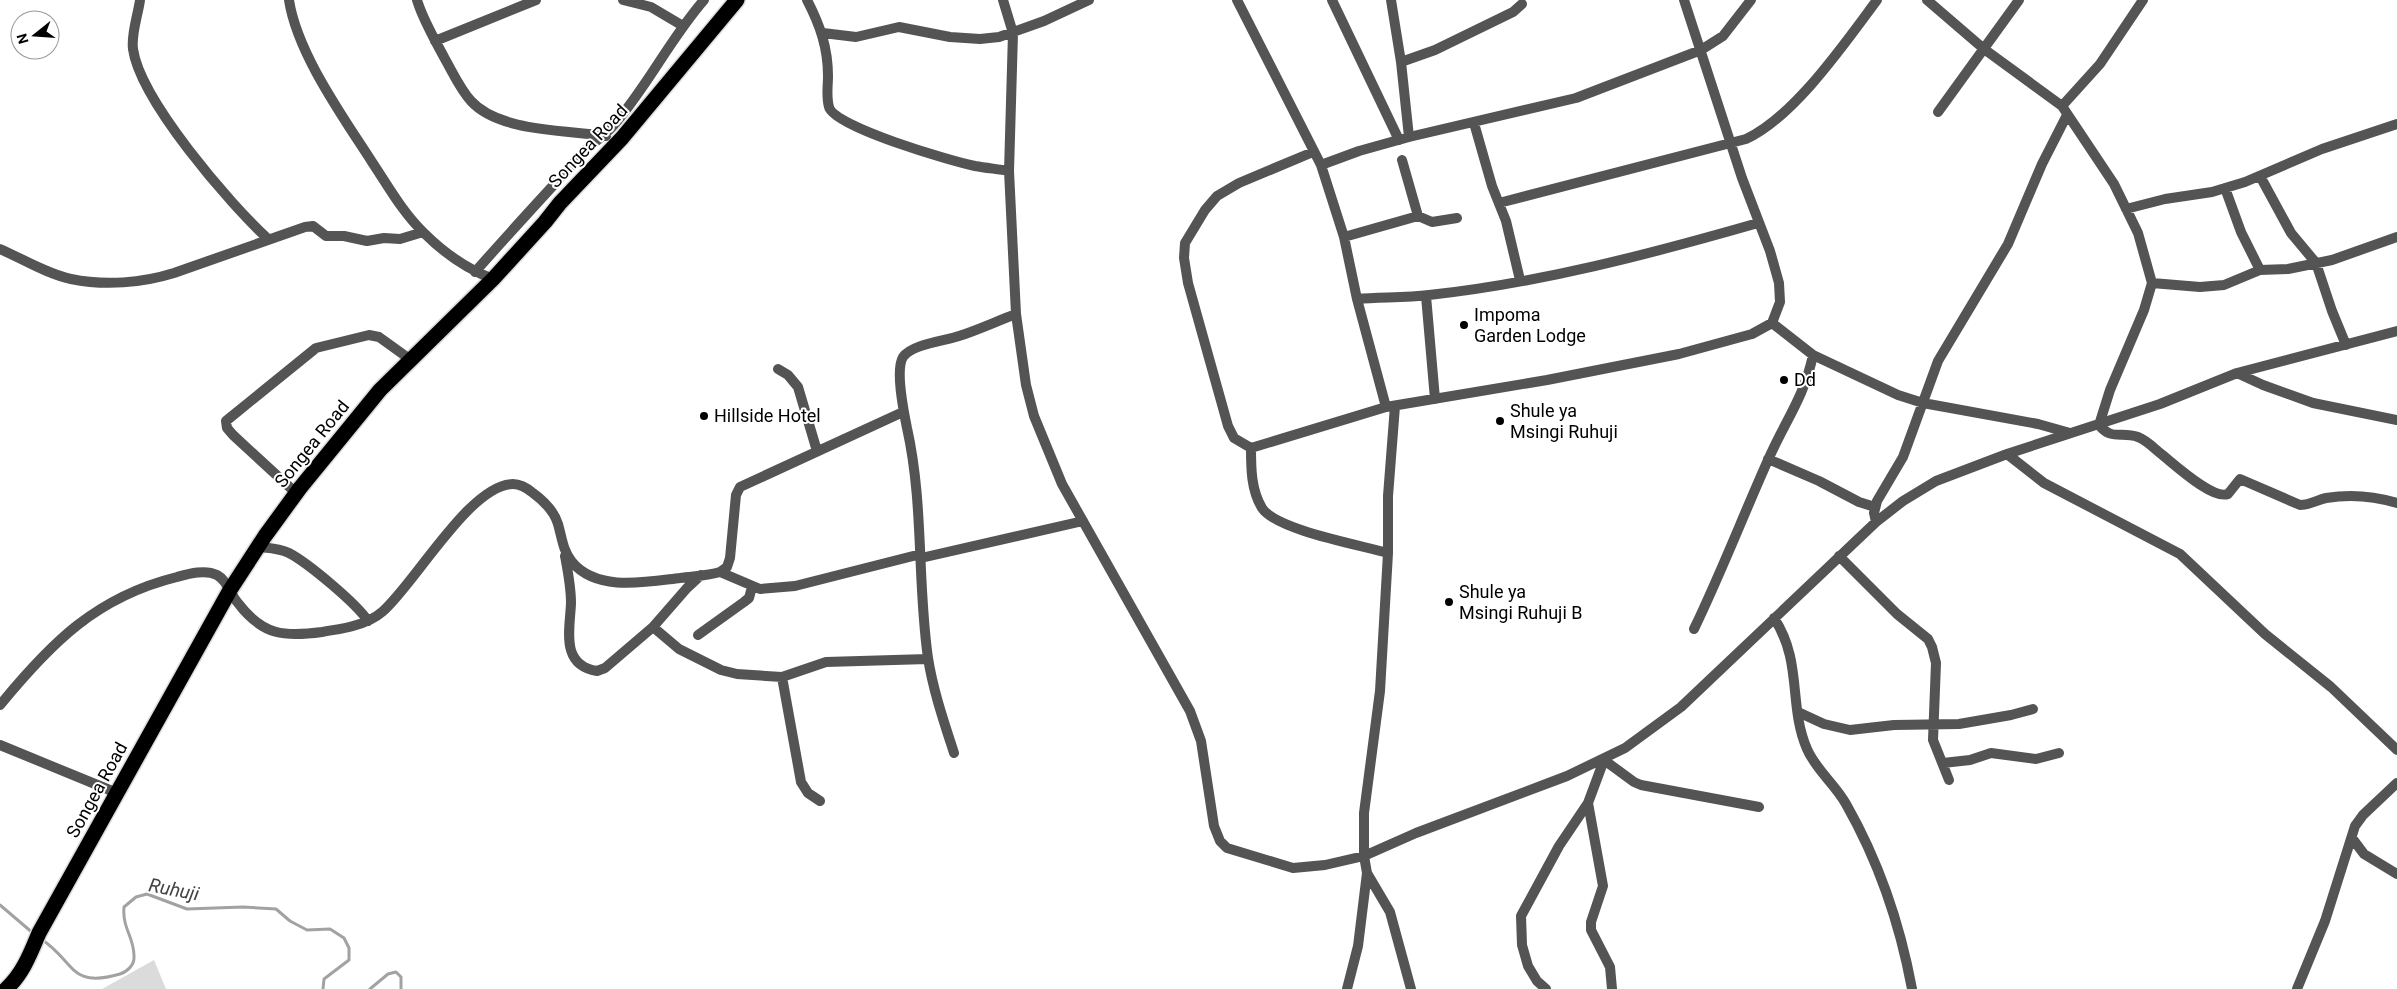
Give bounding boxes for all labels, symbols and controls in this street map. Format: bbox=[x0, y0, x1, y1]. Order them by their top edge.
north arrow bbox=[10, 10, 60, 60]
text: N bbox=[13, 32, 32, 46]
street label: Songea Road bbox=[544, 100, 631, 192]
place label: Impoma Garden Lodge bbox=[1474, 304, 1586, 346]
marker: Impoma Garden Lodge bbox=[1458, 319, 1470, 331]
place label: Dd bbox=[1794, 369, 1816, 390]
marker: Dd bbox=[1778, 374, 1790, 386]
street label: Songea Road bbox=[270, 396, 353, 492]
place label: Shule ya Msingi Ruhuji bbox=[1510, 400, 1618, 442]
place label: Hillside Hotel bbox=[714, 405, 821, 426]
marker: Hillside Hotel bbox=[698, 410, 710, 422]
marker: Shule ya Msingi Ruhuji bbox=[1494, 415, 1506, 427]
place label: Shule ya Msingi Ruhuji B bbox=[1459, 581, 1583, 623]
marker: Shule ya Msingi Ruhuji B bbox=[1443, 596, 1455, 608]
street label: Songea Road bbox=[62, 738, 131, 841]
water label: Ruhuji bbox=[147, 873, 201, 906]

